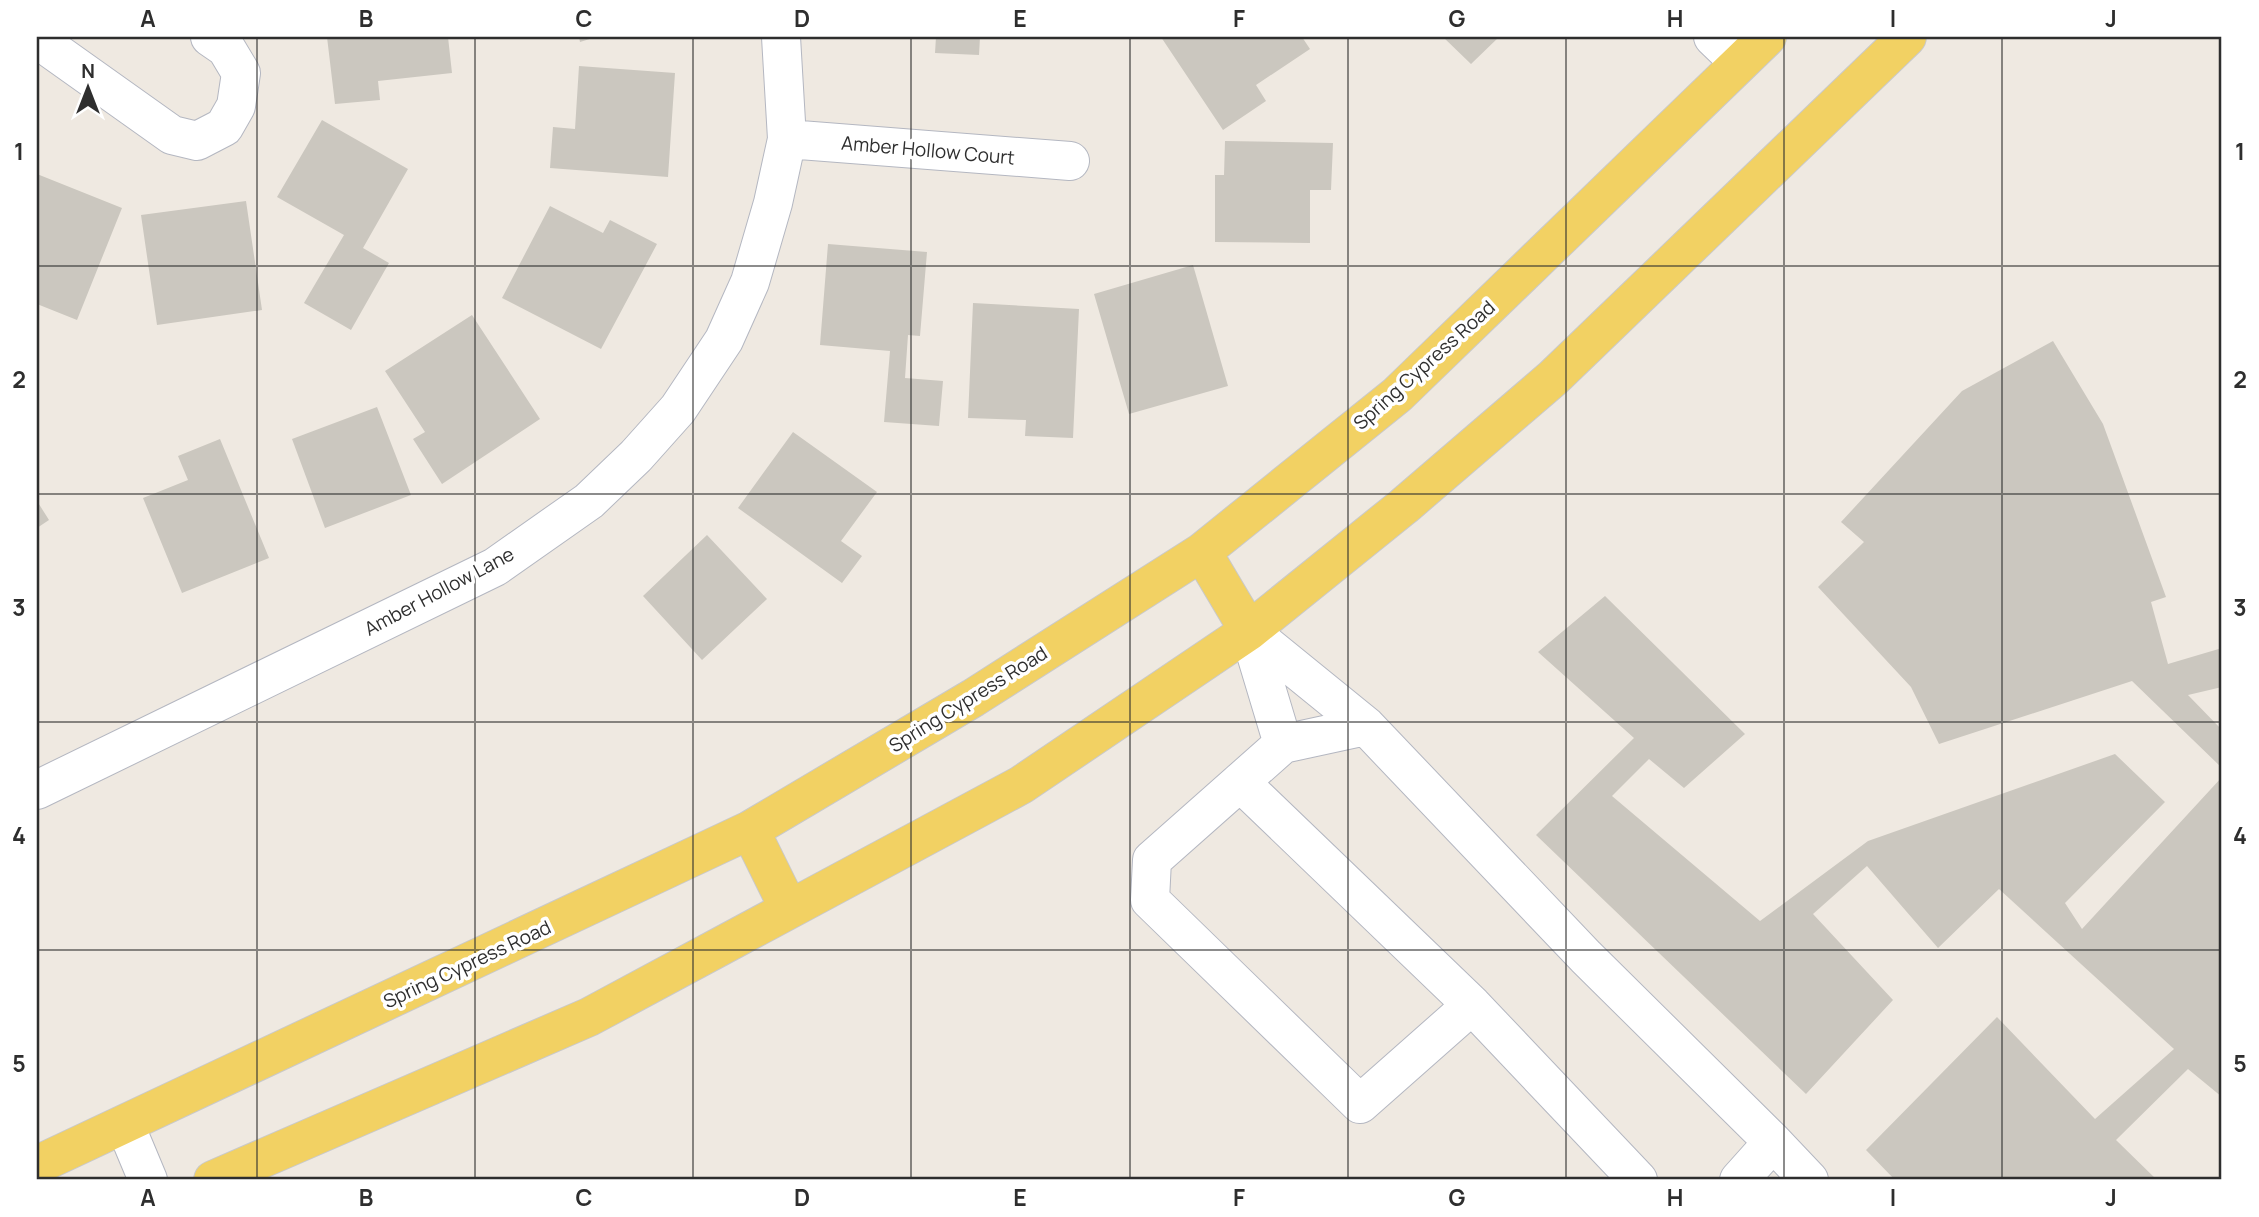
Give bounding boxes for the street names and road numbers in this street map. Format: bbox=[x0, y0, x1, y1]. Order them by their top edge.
street label: Amber Hollow Court bbox=[840, 129, 1016, 171]
street label: Spring Cypress Road bbox=[1348, 294, 1500, 436]
street label: Amber Hollow Lane bbox=[360, 541, 518, 641]
street label: Spring Cypress Road bbox=[884, 640, 1052, 758]
street label: Spring Cypress Road bbox=[379, 914, 555, 1014]

